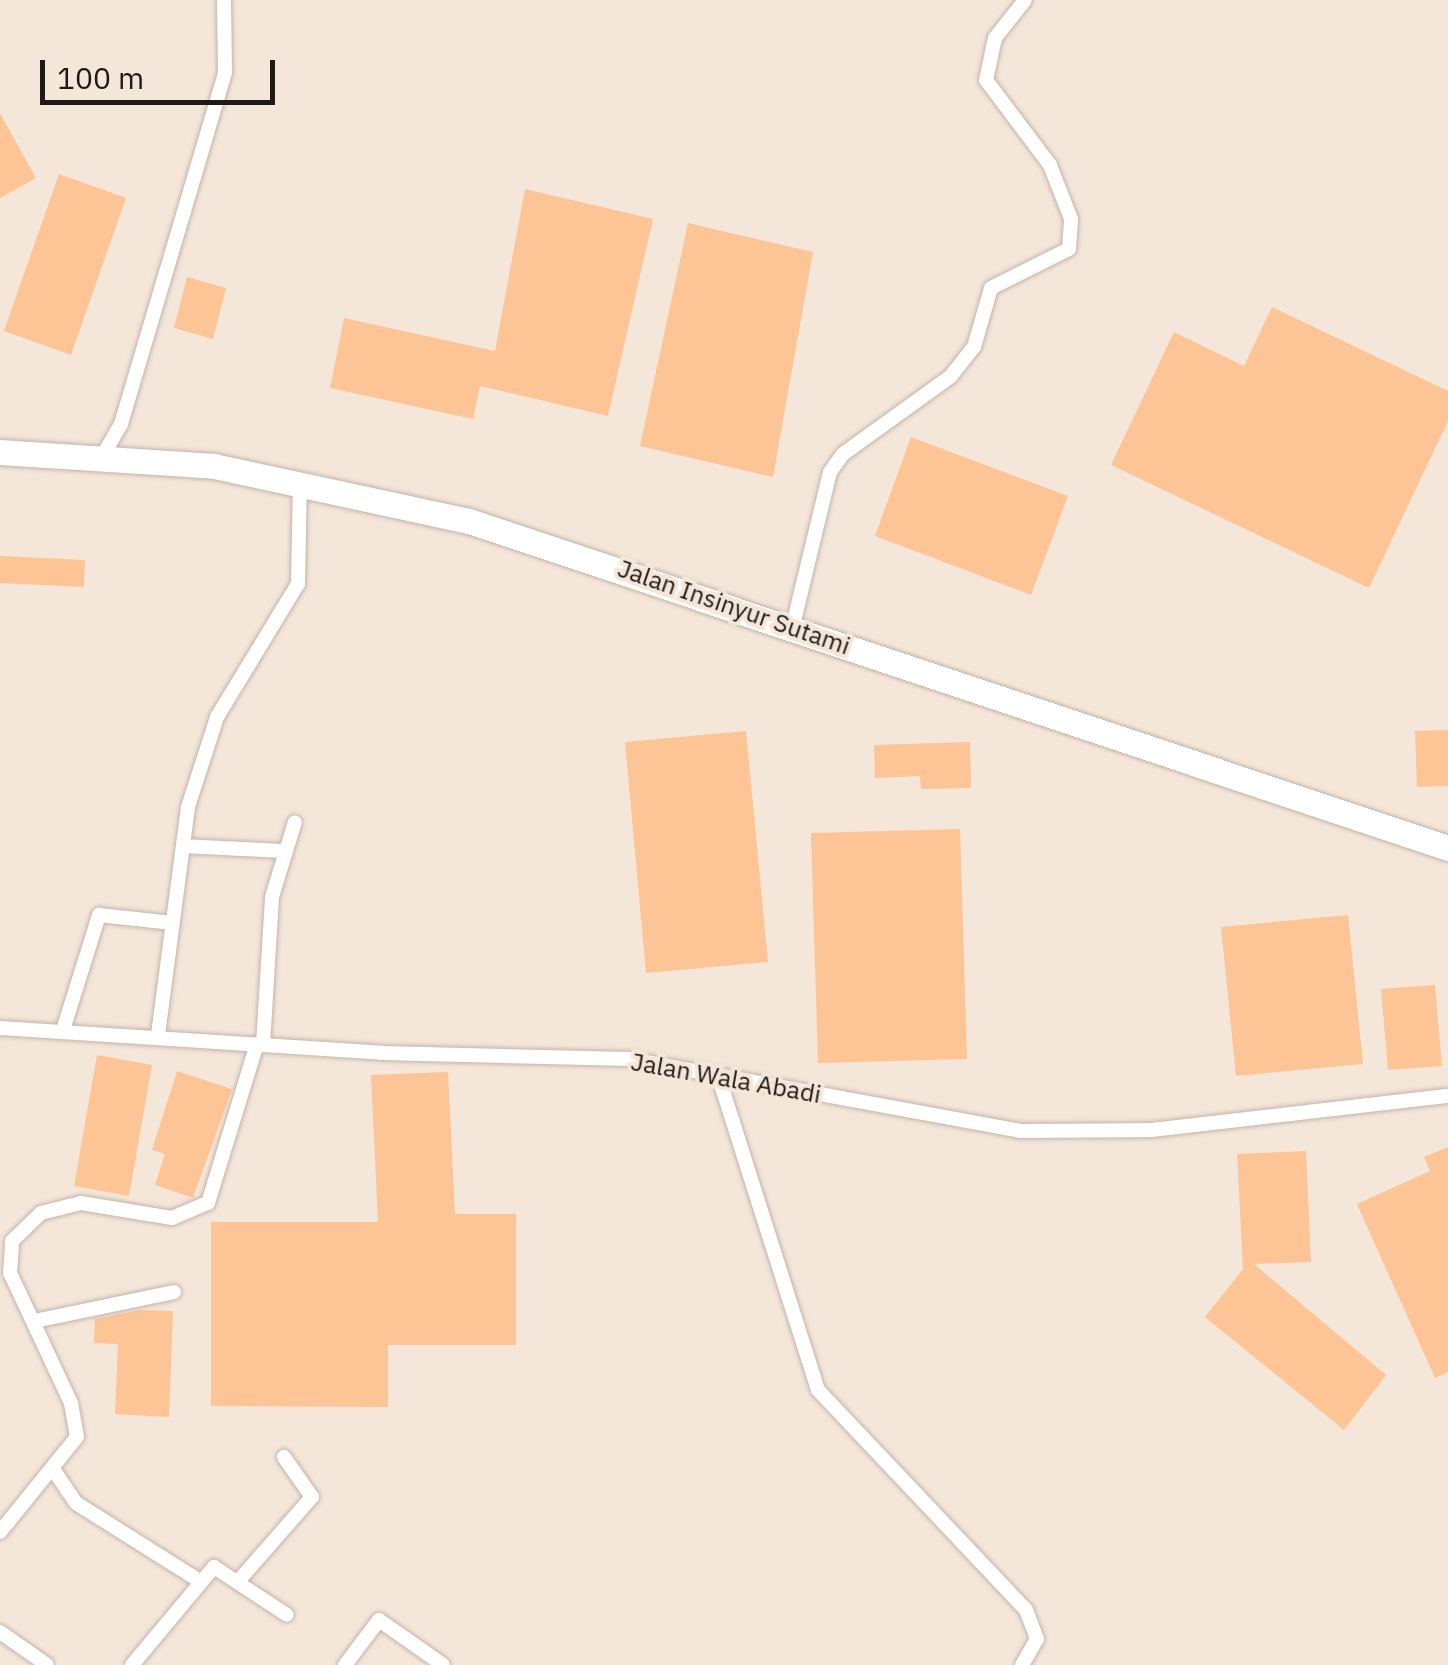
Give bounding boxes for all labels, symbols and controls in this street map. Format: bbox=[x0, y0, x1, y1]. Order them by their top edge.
scale bar bbox=[45, 40, 280, 102]
text: 100 m bbox=[57, 58, 144, 97]
street label: Jalan Insinyur Sutami bbox=[614, 553, 854, 661]
street label: Jalan Wala Abadi bbox=[629, 1047, 823, 1109]

